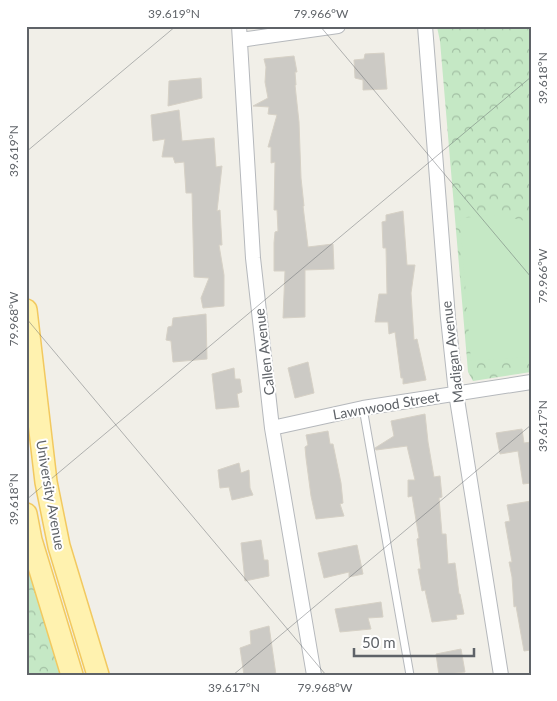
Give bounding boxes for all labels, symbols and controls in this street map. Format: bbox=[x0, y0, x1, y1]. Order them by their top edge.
text: 39.619°N bbox=[148, 6, 200, 21]
text: 79.966°W bbox=[293, 6, 349, 21]
text: 39.618°N bbox=[535, 52, 550, 104]
text: 39.619°N bbox=[6, 125, 21, 177]
text: 79.966°W bbox=[535, 248, 550, 304]
text: 79.968°W bbox=[6, 291, 21, 347]
street label: Madigan Avenue bbox=[437, 300, 467, 404]
street label: Callen Avenue bbox=[250, 307, 278, 397]
street label: Lawnwood Street bbox=[331, 387, 441, 423]
text: 39.617°N bbox=[535, 400, 550, 452]
street label: University Avenue bbox=[33, 439, 69, 551]
text: 39.618°N bbox=[6, 473, 21, 525]
scale bar bbox=[354, 626, 474, 658]
text: 50 m bbox=[362, 633, 396, 651]
text: 39.617°N bbox=[208, 680, 260, 695]
text: 79.968°W bbox=[297, 680, 353, 695]

